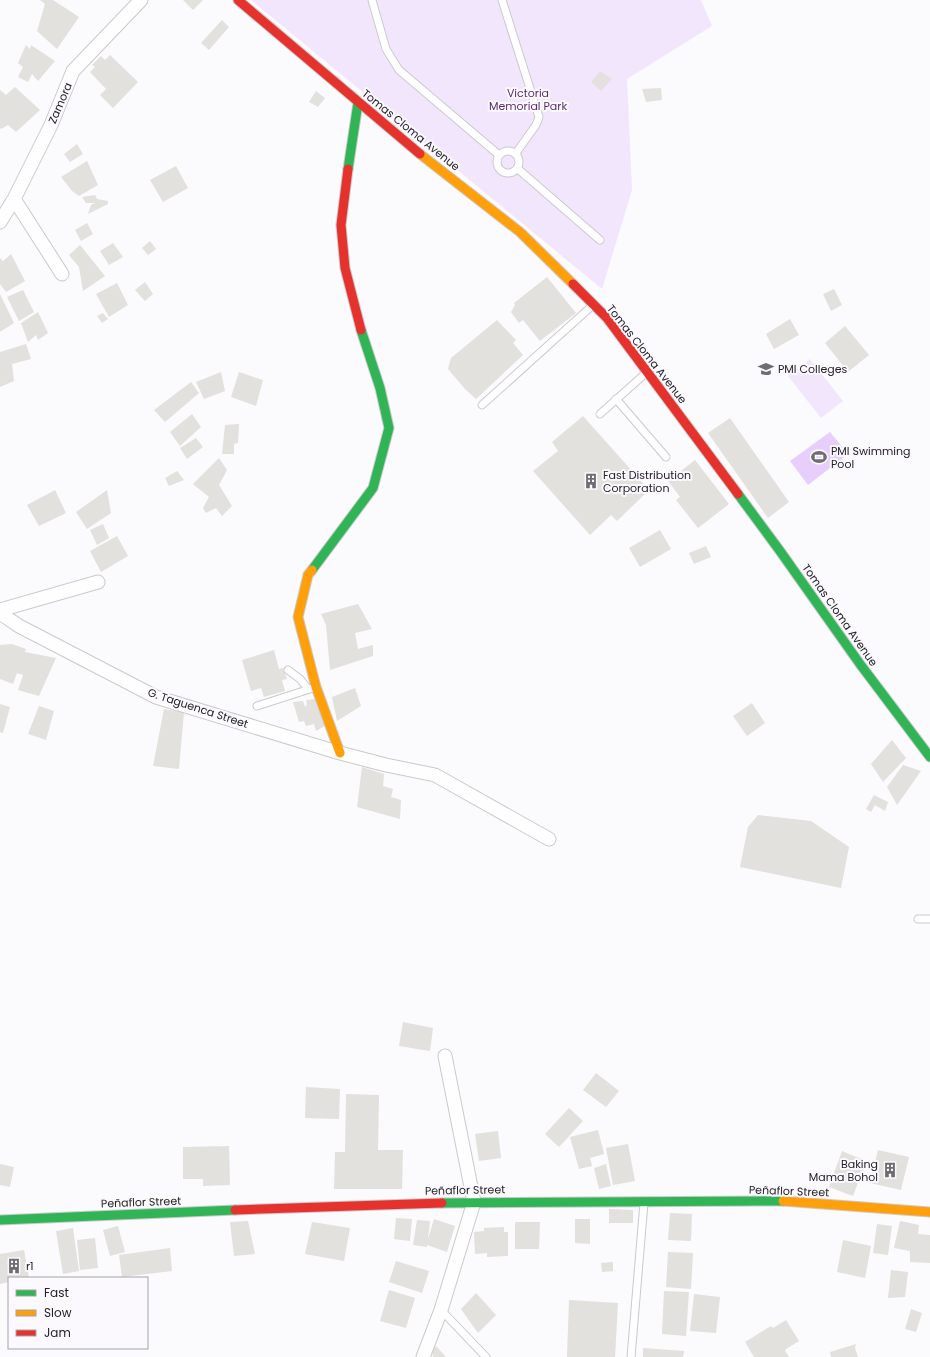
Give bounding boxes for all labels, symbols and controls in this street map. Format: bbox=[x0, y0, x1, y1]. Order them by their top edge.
street label: Zamora bbox=[44, 80, 76, 126]
street label: Tomas Cloma Avenue bbox=[359, 85, 463, 175]
park label: Victoria Memorial Park bbox=[489, 85, 567, 114]
street label: Tomas Cloma Avenue bbox=[603, 301, 691, 407]
school or university icon: PMI Colleges bbox=[757, 360, 775, 378]
place label: PMI Colleges bbox=[778, 361, 848, 377]
place label: PMI Swimming Pool bbox=[831, 443, 911, 472]
sports icon: PMI Swimming Pool bbox=[810, 448, 828, 466]
place label: Fast Distribution Corporation bbox=[603, 467, 691, 496]
building icon: Fast Distribution Corporation bbox=[582, 472, 600, 490]
street label: Tomas Cloma Avenue bbox=[799, 561, 882, 670]
street label: G. Taguenca Street bbox=[146, 684, 250, 732]
place label: Baking Mama Bohol bbox=[809, 1156, 878, 1185]
building icon: Baking Mama Bohol bbox=[881, 1161, 899, 1179]
street label: Peñaflor Street bbox=[425, 1181, 505, 1199]
street label: Peñaflor Street bbox=[749, 1182, 829, 1200]
street label: Peñaflor Street bbox=[101, 1193, 181, 1211]
building icon: r1 bbox=[5, 1257, 23, 1275]
place label: r1 bbox=[26, 1258, 34, 1274]
legend bbox=[8, 1277, 148, 1349]
text: Fast bbox=[44, 1284, 69, 1301]
text: Slow bbox=[44, 1304, 72, 1321]
text: Jam bbox=[44, 1324, 71, 1341]

